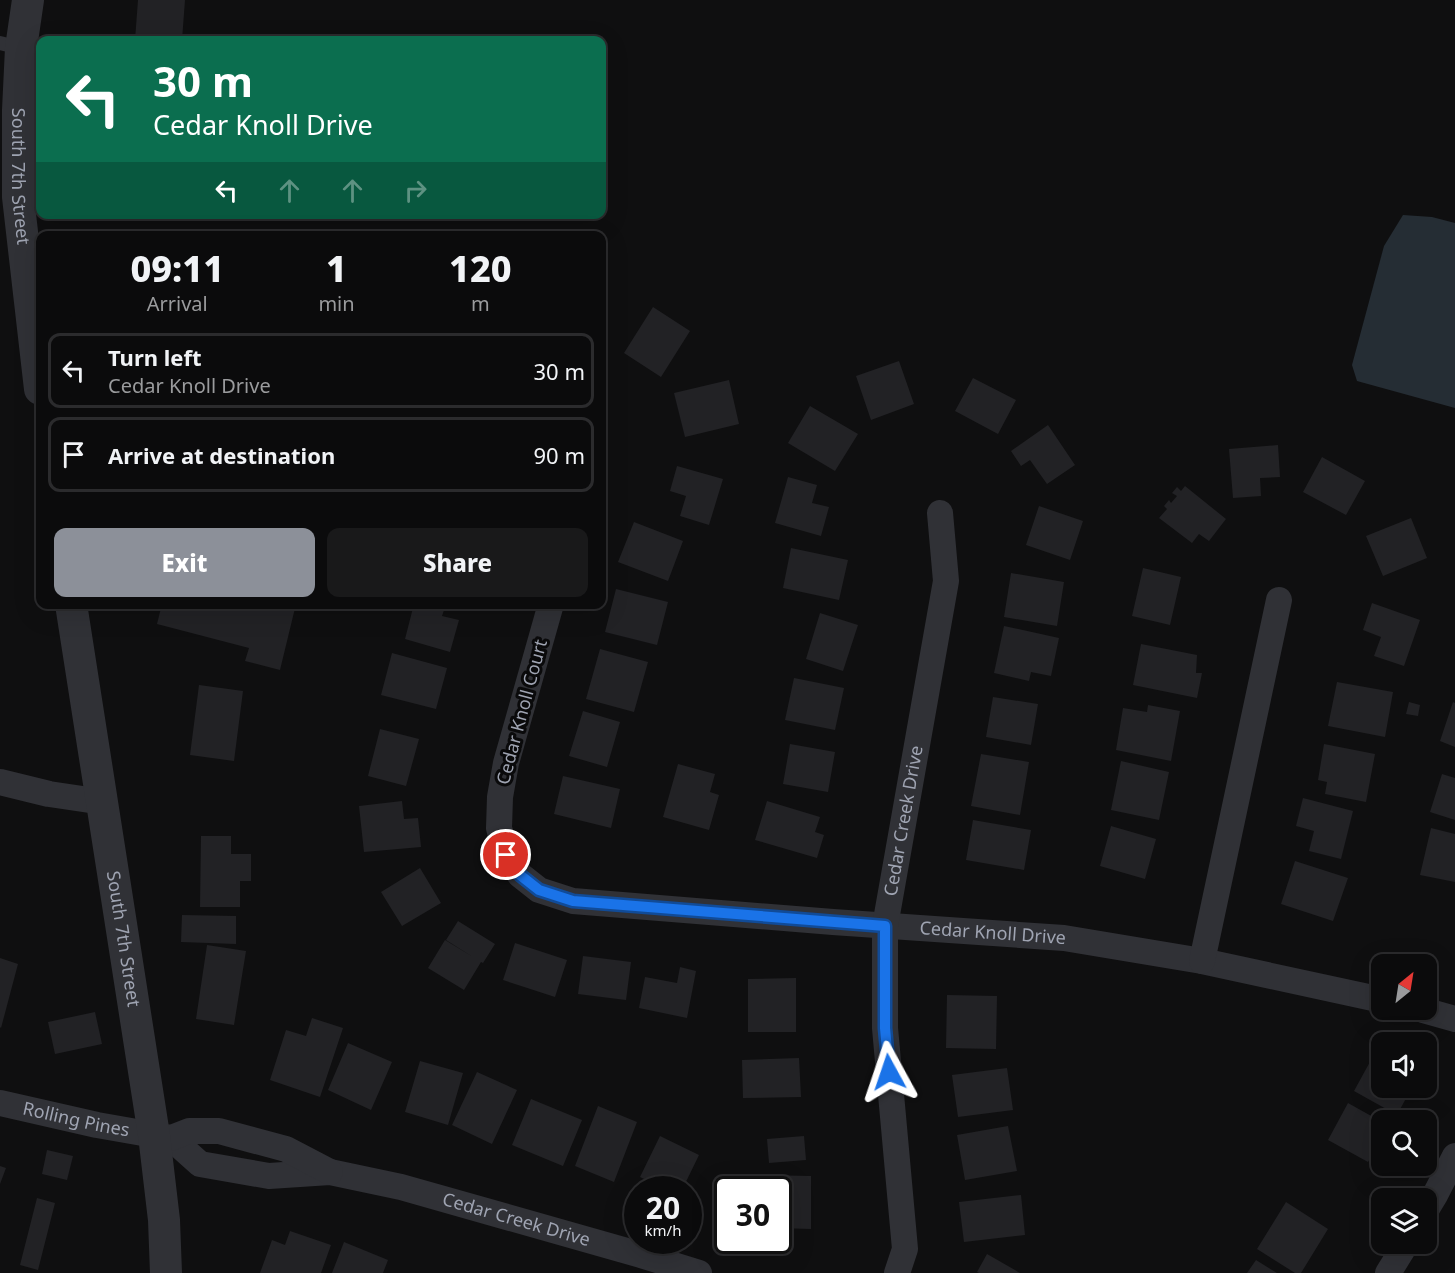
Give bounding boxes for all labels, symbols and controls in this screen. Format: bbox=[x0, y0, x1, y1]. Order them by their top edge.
text: 30 m bbox=[153, 52, 253, 109]
icon: left bbox=[54, 60, 132, 138]
text: Cedar Knoll Drive bbox=[153, 106, 373, 143]
street label: South 7th Street bbox=[7, 108, 36, 246]
icon: left bbox=[210, 174, 243, 207]
icon: ahead bbox=[273, 174, 306, 207]
icon: ahead bbox=[336, 174, 369, 207]
icon: right bbox=[399, 174, 432, 207]
text: 09:11 bbox=[130, 244, 224, 293]
text: 1 bbox=[326, 244, 347, 293]
text: 120 bbox=[449, 244, 512, 293]
text: Arrival bbox=[147, 290, 208, 317]
text: min bbox=[318, 290, 355, 317]
text: m bbox=[471, 290, 490, 317]
text: Turn left bbox=[108, 342, 202, 372]
icon: left bbox=[57, 354, 90, 387]
text: 30 m bbox=[534, 356, 585, 386]
text: Cedar Knoll Drive bbox=[108, 372, 271, 399]
icon: arrive bbox=[57, 438, 90, 471]
text: Arrive at destination bbox=[108, 440, 335, 470]
text: 90 m bbox=[534, 440, 585, 470]
button: Exit bbox=[54, 528, 315, 597]
button: Share bbox=[327, 528, 588, 597]
street label: Cedar Knoll Court bbox=[490, 636, 552, 787]
street label: Cedar Creek Drive bbox=[878, 743, 928, 898]
pin bbox=[480, 829, 531, 880]
icon: arrive bbox=[489, 838, 522, 871]
street label: South 7th Street bbox=[102, 869, 147, 1009]
street label: Cedar Knoll Drive bbox=[919, 915, 1067, 949]
north arrow bbox=[1371, 954, 1437, 1020]
map controls bbox=[1371, 954, 1437, 1254]
button: sound bbox=[1371, 1032, 1437, 1098]
position arrow bbox=[857, 1040, 921, 1104]
street label: Rolling Pines bbox=[21, 1096, 131, 1141]
button: search bbox=[1371, 1110, 1437, 1176]
speed limit sign: 30 bbox=[714, 1176, 792, 1254]
street label: Cedar Creek Drive bbox=[440, 1186, 593, 1251]
text: 20 bbox=[646, 1187, 680, 1228]
button: layers bbox=[1371, 1188, 1437, 1254]
text: km/h bbox=[645, 1220, 681, 1240]

